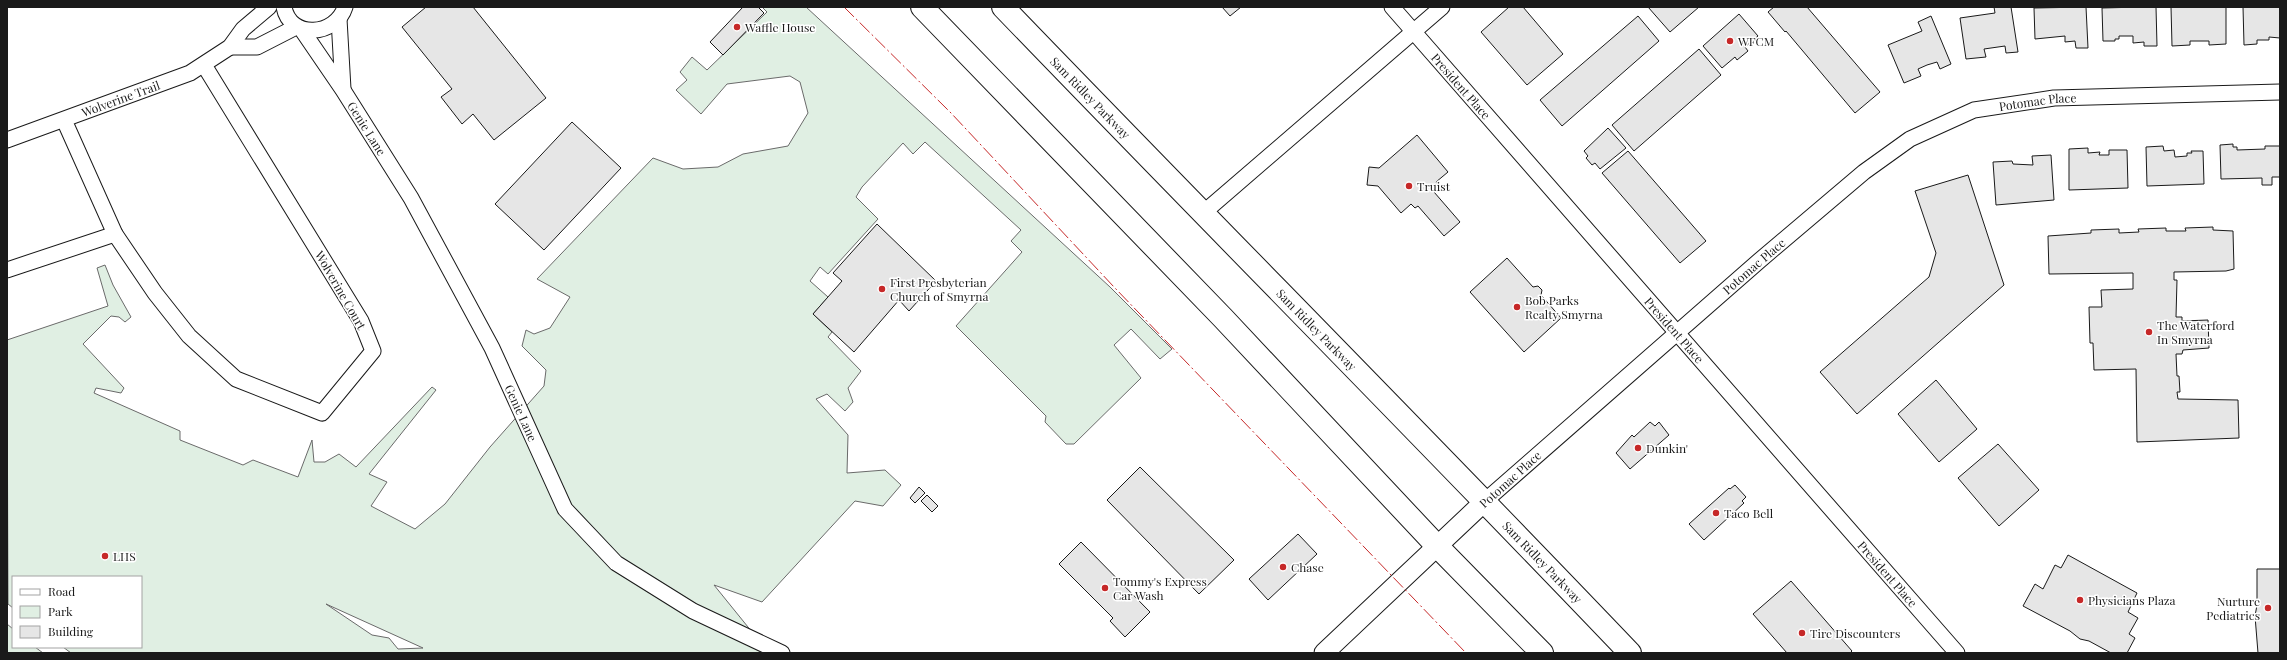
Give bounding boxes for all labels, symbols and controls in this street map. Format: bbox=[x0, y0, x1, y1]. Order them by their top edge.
place label: Waffle House bbox=[744, 19, 815, 35]
marker: Waffle House bbox=[732, 22, 742, 32]
place label: WFCM bbox=[1737, 33, 1774, 49]
marker: WFCM bbox=[1725, 36, 1735, 46]
street label: President Place bbox=[1428, 50, 1494, 122]
street label: Sam Ridley Parkway bbox=[1047, 53, 1134, 142]
street label: Wolverine Trail bbox=[78, 77, 163, 120]
street label: Potomac Place bbox=[1998, 89, 2077, 114]
street label: Genie Lane bbox=[344, 98, 390, 158]
place label: Truist bbox=[1417, 178, 1451, 194]
marker: Truist bbox=[1404, 181, 1414, 191]
street label: Potomac Place bbox=[1719, 234, 1788, 298]
street label: Wolverine Court bbox=[312, 247, 370, 333]
place label: First Presbyterian Church of Smyrna bbox=[890, 274, 988, 304]
marker: First Presbyterian Church of Smyrna bbox=[877, 284, 887, 294]
street label: Sam Ridley Parkway bbox=[1273, 285, 1360, 374]
place label: Bob Parks Realty Smyrna bbox=[1525, 292, 1603, 322]
street label: President Place bbox=[1641, 294, 1708, 366]
marker: Bob Parks Realty Smyrna bbox=[1512, 302, 1522, 312]
place label: The Waterford In Smyrna bbox=[2157, 317, 2234, 347]
marker: The Waterford In Smyrna bbox=[2144, 327, 2154, 337]
street label: Genie Lane bbox=[502, 382, 541, 444]
place label: Dunkin' bbox=[1646, 440, 1688, 456]
marker: Dunkin' bbox=[1633, 443, 1643, 453]
street label: Potomac Place bbox=[1476, 447, 1544, 511]
place label: Taco Bell bbox=[1724, 505, 1774, 521]
marker: Taco Bell bbox=[1711, 508, 1721, 518]
street label: Sam Ridley Parkway bbox=[1499, 517, 1586, 606]
street label: President Place bbox=[1854, 537, 1921, 610]
place label: LHS bbox=[113, 548, 136, 564]
marker: LHS bbox=[100, 551, 110, 561]
place label: Chase bbox=[1291, 559, 1324, 575]
marker: Chase bbox=[1278, 562, 1288, 572]
place label: Tommy's Express Car Wash bbox=[1113, 573, 1207, 603]
legend bbox=[12, 576, 142, 648]
text: Road bbox=[48, 583, 75, 599]
marker: Tommy's Express Car Wash bbox=[1100, 583, 1110, 593]
place label: Physicians Plaza bbox=[2088, 592, 2176, 608]
place label: Nurture Pediatrics bbox=[2206, 593, 2260, 623]
marker: Physicians Plaza bbox=[2075, 595, 2085, 605]
text: Park bbox=[48, 603, 73, 619]
marker: Nurture Pediatrics bbox=[2263, 603, 2273, 613]
text: Building bbox=[48, 623, 94, 639]
place label: Tire Discounters bbox=[1810, 625, 1900, 641]
marker: Tire Discounters bbox=[1797, 628, 1807, 638]

